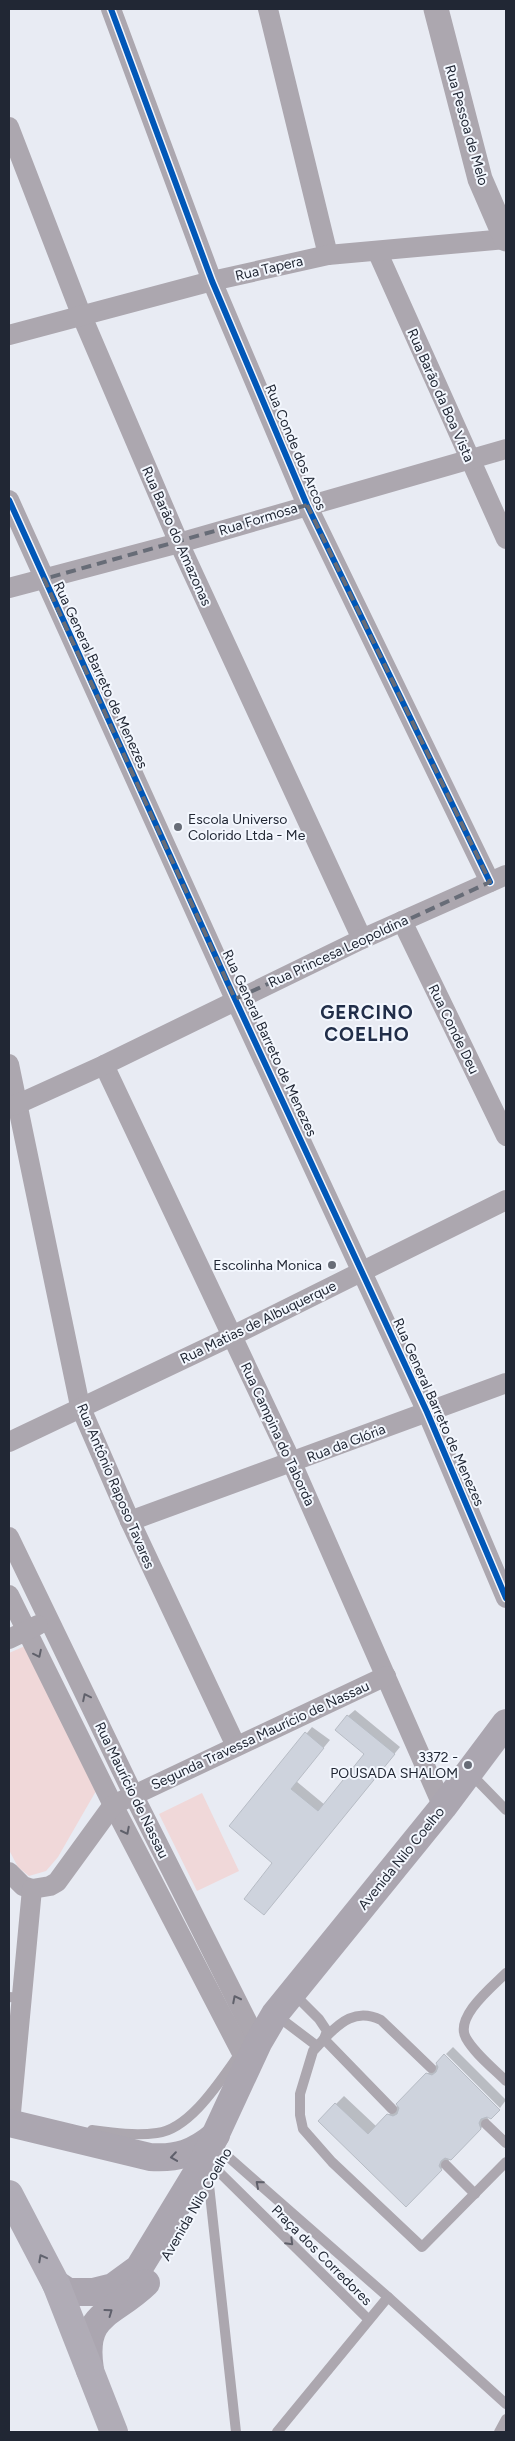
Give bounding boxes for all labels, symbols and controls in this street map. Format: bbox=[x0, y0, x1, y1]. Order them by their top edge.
street label: Rua Pessoa de Melo bbox=[441, 63, 492, 187]
street label: Rua Tapera bbox=[234, 252, 305, 285]
street label: Rua Barão da Boa Vista bbox=[403, 326, 478, 465]
street label: Rua Conde dos Arcos bbox=[261, 382, 330, 513]
street label: Rua Barão do Amazonas bbox=[138, 464, 215, 609]
street label: Rua Formosa bbox=[217, 499, 299, 539]
street label: Rua General Barreto de Menezes bbox=[50, 579, 151, 771]
place label: Escola Universo Colorido Ltda - Me bbox=[188, 811, 306, 844]
marker: Escola Universo Colorido Ltda - Me bbox=[172, 821, 184, 833]
street label: Rua Princesa Leopoldina bbox=[266, 912, 411, 991]
street label: Rua General Barreto de Menezes bbox=[219, 947, 320, 1139]
street label: Rua Conde Deu bbox=[425, 982, 483, 1077]
district label: GERCINO COELHO bbox=[320, 1001, 414, 1046]
place label: Escolinha Monica bbox=[213, 1257, 322, 1274]
marker: Escolinha Monica bbox=[326, 1259, 338, 1271]
street label: Rua Matias de Albuquerque bbox=[177, 1277, 339, 1368]
street label: Rua General Barreto de Menezes bbox=[389, 1315, 488, 1509]
street label: Rua Campina do Taborda bbox=[237, 1360, 318, 1509]
street label: Rua Antônio Raposo Tavares bbox=[73, 1401, 158, 1571]
street label: Rua da Glória bbox=[304, 1421, 388, 1466]
one-way arrow bbox=[32, 1649, 42, 1658]
street label: Segunda Travessa Maurício de Nassau bbox=[148, 1677, 372, 1794]
one-way arrow bbox=[82, 1693, 92, 1702]
street label: Rua Maurício de Nassau bbox=[91, 1719, 172, 1861]
place label: 3372 - POUSADA SHALOM bbox=[330, 1749, 458, 1782]
marker: 3372 - POUSADA SHALOM bbox=[462, 1759, 474, 1771]
street label: Avenida Nilo Coelho bbox=[355, 1803, 448, 1913]
one-way arrow bbox=[120, 1826, 130, 1835]
one-way arrow bbox=[232, 1995, 242, 2004]
street label: Avenida Nilo Coelho bbox=[157, 2145, 236, 2264]
one-way arrow bbox=[169, 2151, 177, 2162]
one-way arrow bbox=[256, 2180, 265, 2189]
street label: Praça dos Corredores bbox=[268, 2202, 375, 2309]
one-way arrow bbox=[284, 2236, 293, 2245]
one-way arrow bbox=[38, 2254, 48, 2263]
one-way arrow bbox=[103, 2309, 113, 2318]

